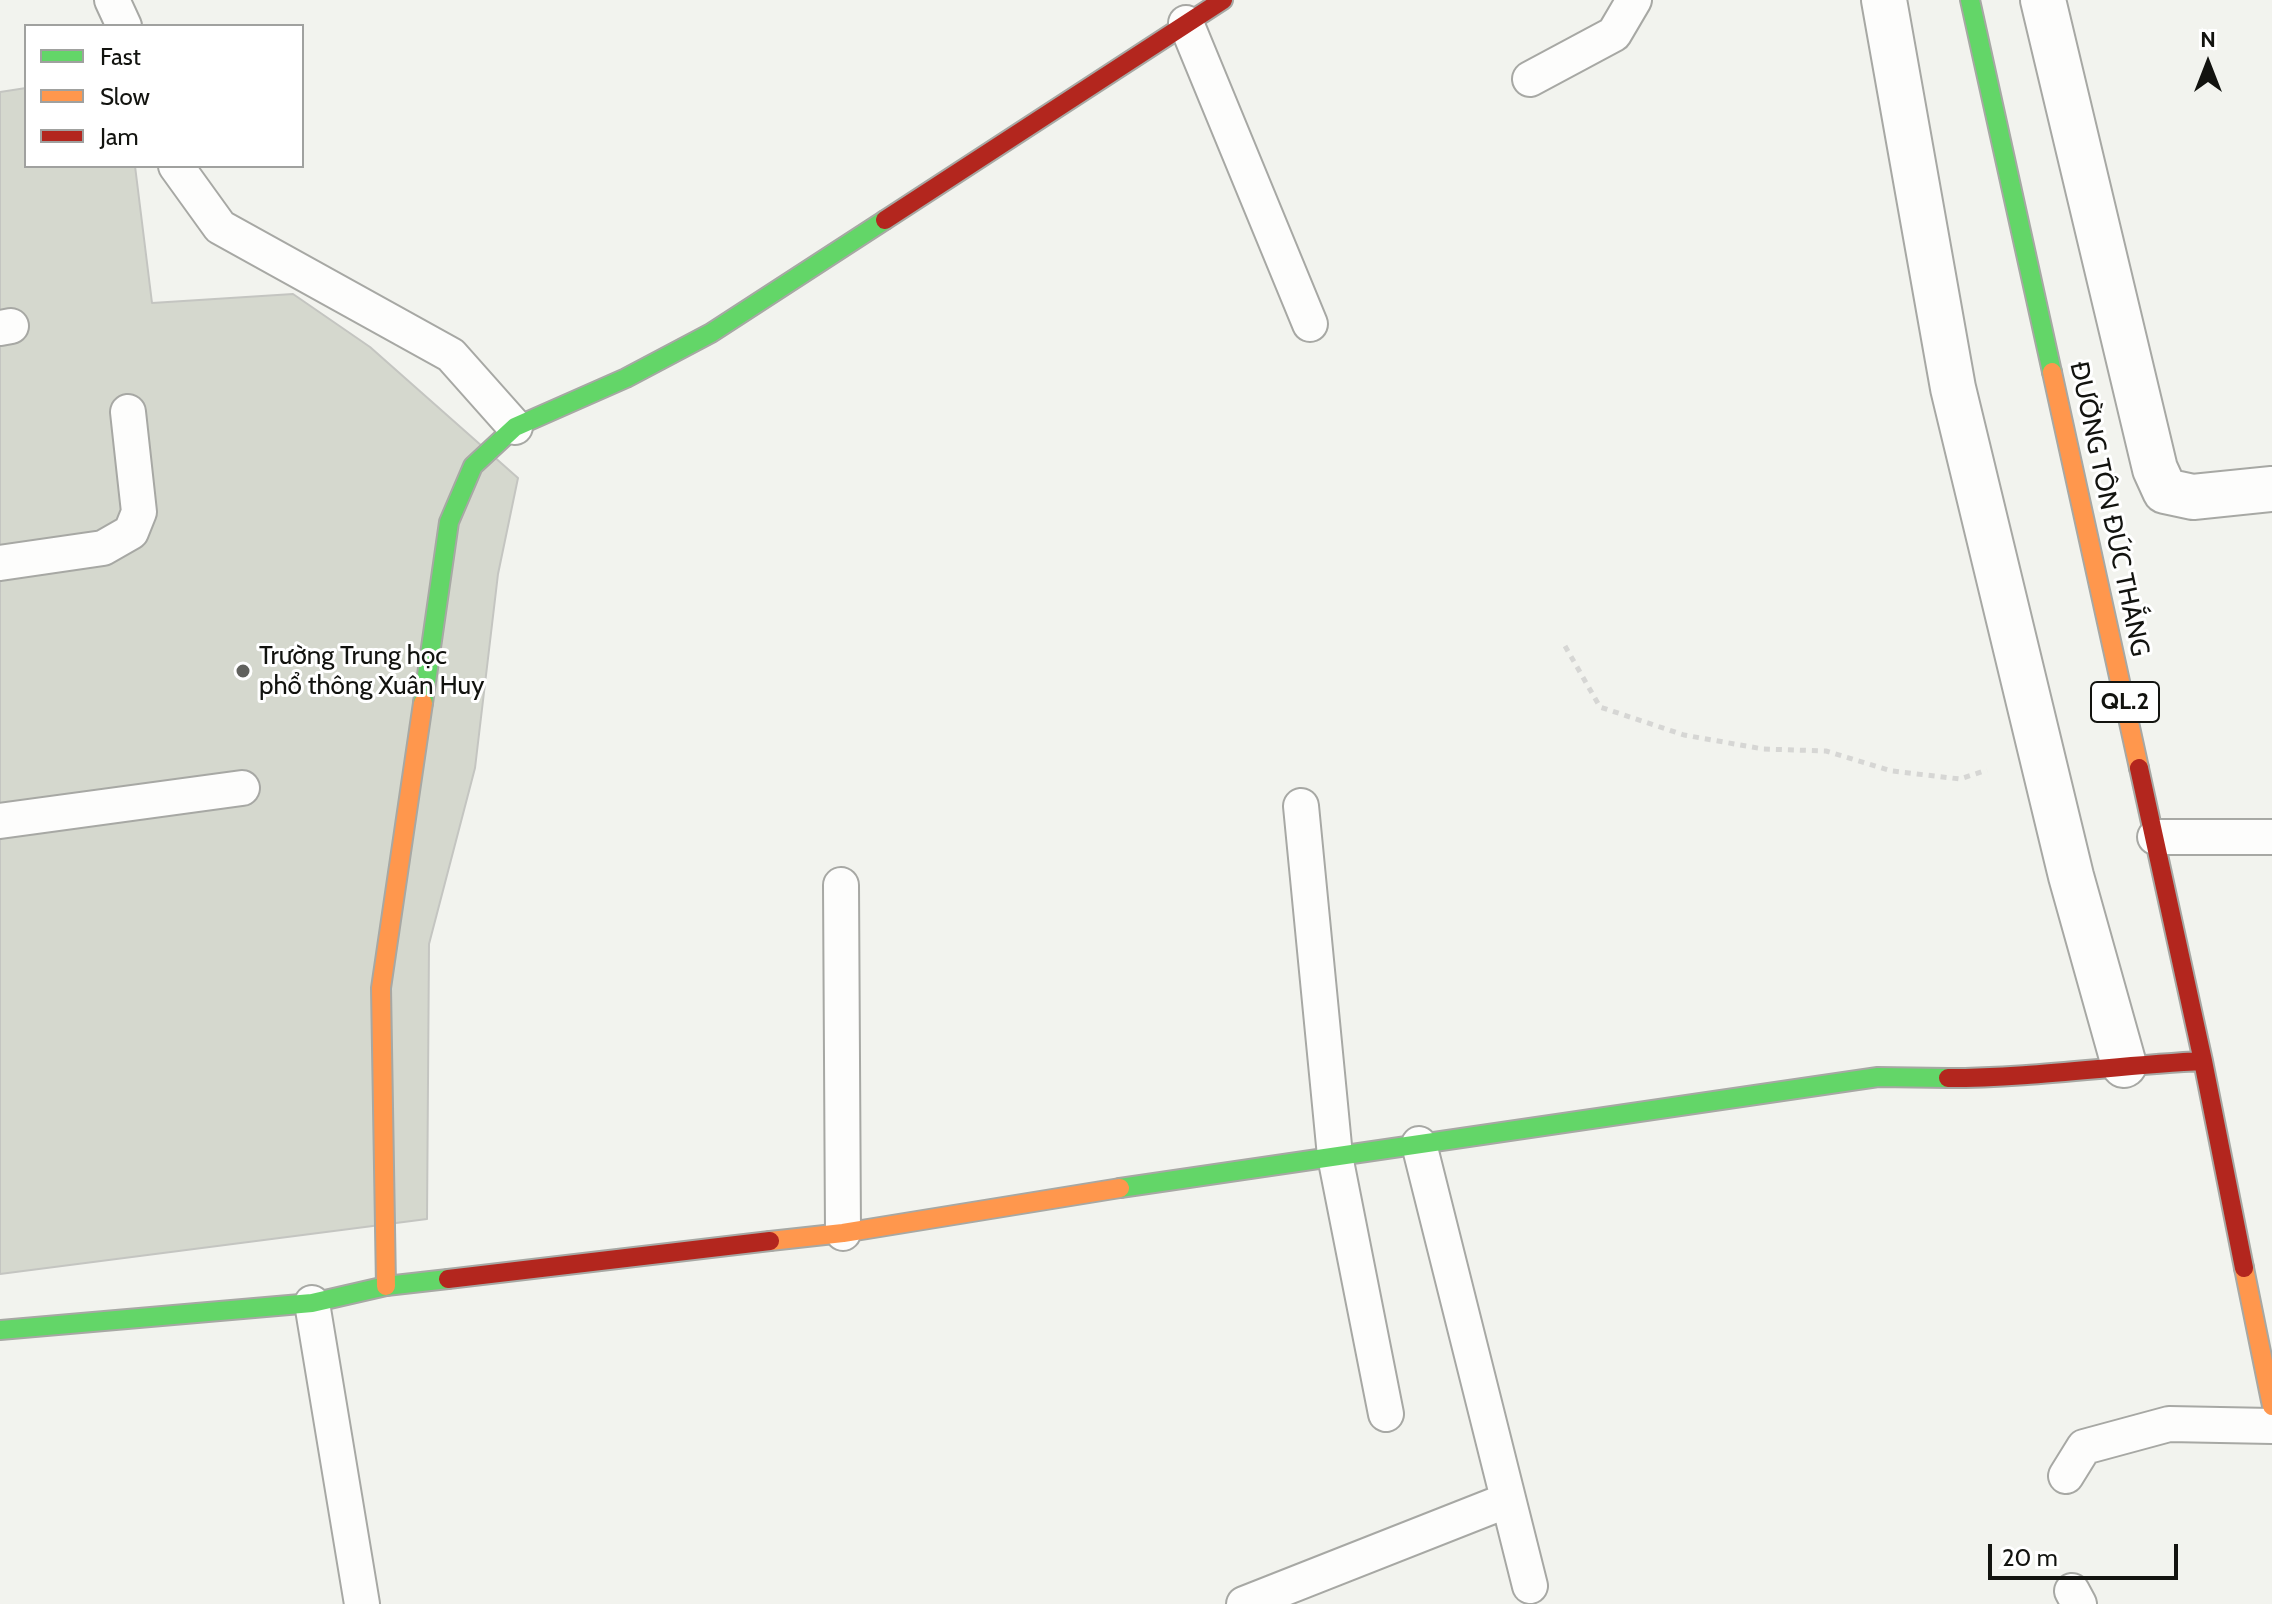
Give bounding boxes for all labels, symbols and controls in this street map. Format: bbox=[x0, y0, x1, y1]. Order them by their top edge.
legend bbox=[24, 24, 304, 168]
north arrow bbox=[2168, 24, 2248, 104]
text: N bbox=[2200, 26, 2216, 53]
text: Fast bbox=[100, 42, 141, 71]
text: Slow bbox=[100, 82, 150, 111]
text: Jam bbox=[100, 122, 138, 151]
street label: ĐƯỜNG TÔN ĐỨC THẮNG bbox=[2063, 359, 2155, 659]
place label: Trường Trung học phổ thông Xuân Huy bbox=[259, 640, 484, 702]
marker: Trường Trung học phổ thông Xuân Huy bbox=[234, 662, 252, 680]
road number: QL.2 bbox=[2091, 682, 2159, 722]
scale bar bbox=[1992, 1528, 2182, 1578]
text: 20 m bbox=[2002, 1543, 2058, 1572]

